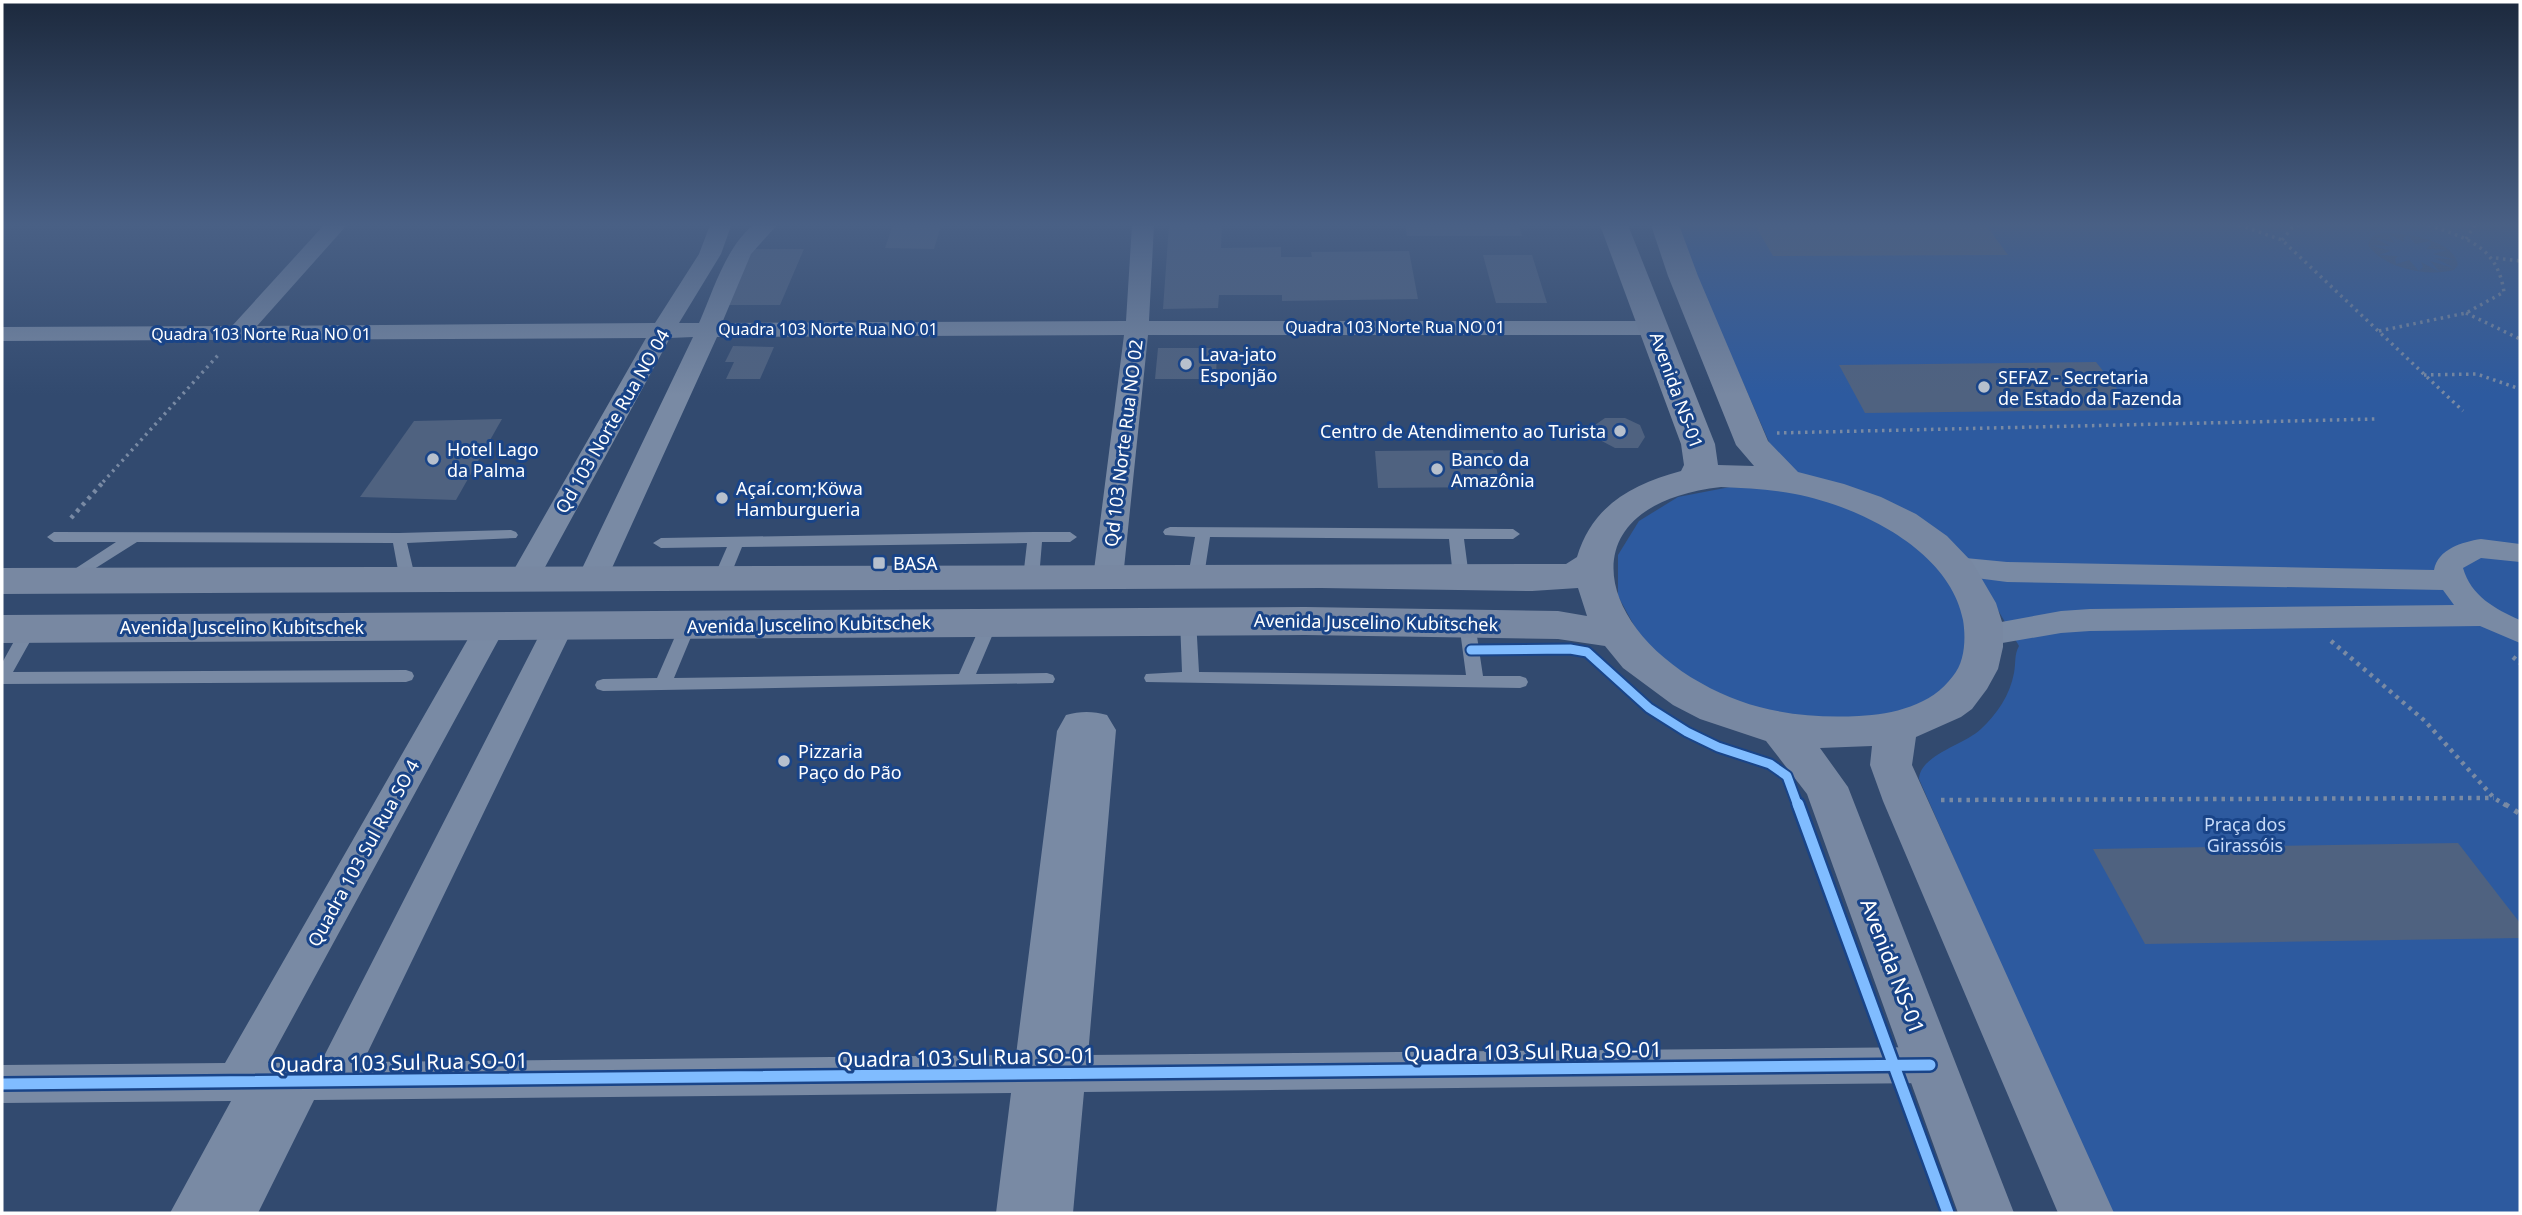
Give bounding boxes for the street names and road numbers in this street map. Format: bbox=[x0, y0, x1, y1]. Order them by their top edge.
street label: Quadra 103 Norte Rua NO 01 bbox=[1285, 316, 1505, 338]
street label: Quadra 103 Norte Rua NO 01 bbox=[718, 318, 938, 340]
street label: Quadra 103 Norte Rua NO 01 bbox=[151, 323, 371, 345]
street label: Qd 103 Norte Rua NO 04 bbox=[549, 325, 675, 517]
street label: Avenida NS-01 bbox=[1645, 328, 1709, 452]
street label: Qd 103 Norte Rua NO 02 bbox=[1098, 338, 1148, 548]
street label: Avenida Juscelino Kubitschek bbox=[1254, 608, 1499, 636]
street label: Avenida Juscelino Kubitschek bbox=[687, 610, 932, 638]
street label: Avenida Juscelino Kubitschek bbox=[120, 615, 365, 639]
street label: Quadra 103 Sul Rua SO 4 bbox=[302, 755, 424, 951]
street label: Avenida NS-01 bbox=[1854, 894, 1932, 1038]
street label: Quadra 103 Sul Rua SO-01 bbox=[1404, 1035, 1662, 1067]
street label: Quadra 103 Sul Rua SO-01 bbox=[837, 1041, 1095, 1073]
street label: Quadra 103 Sul Rua SO-01 bbox=[270, 1046, 528, 1078]

